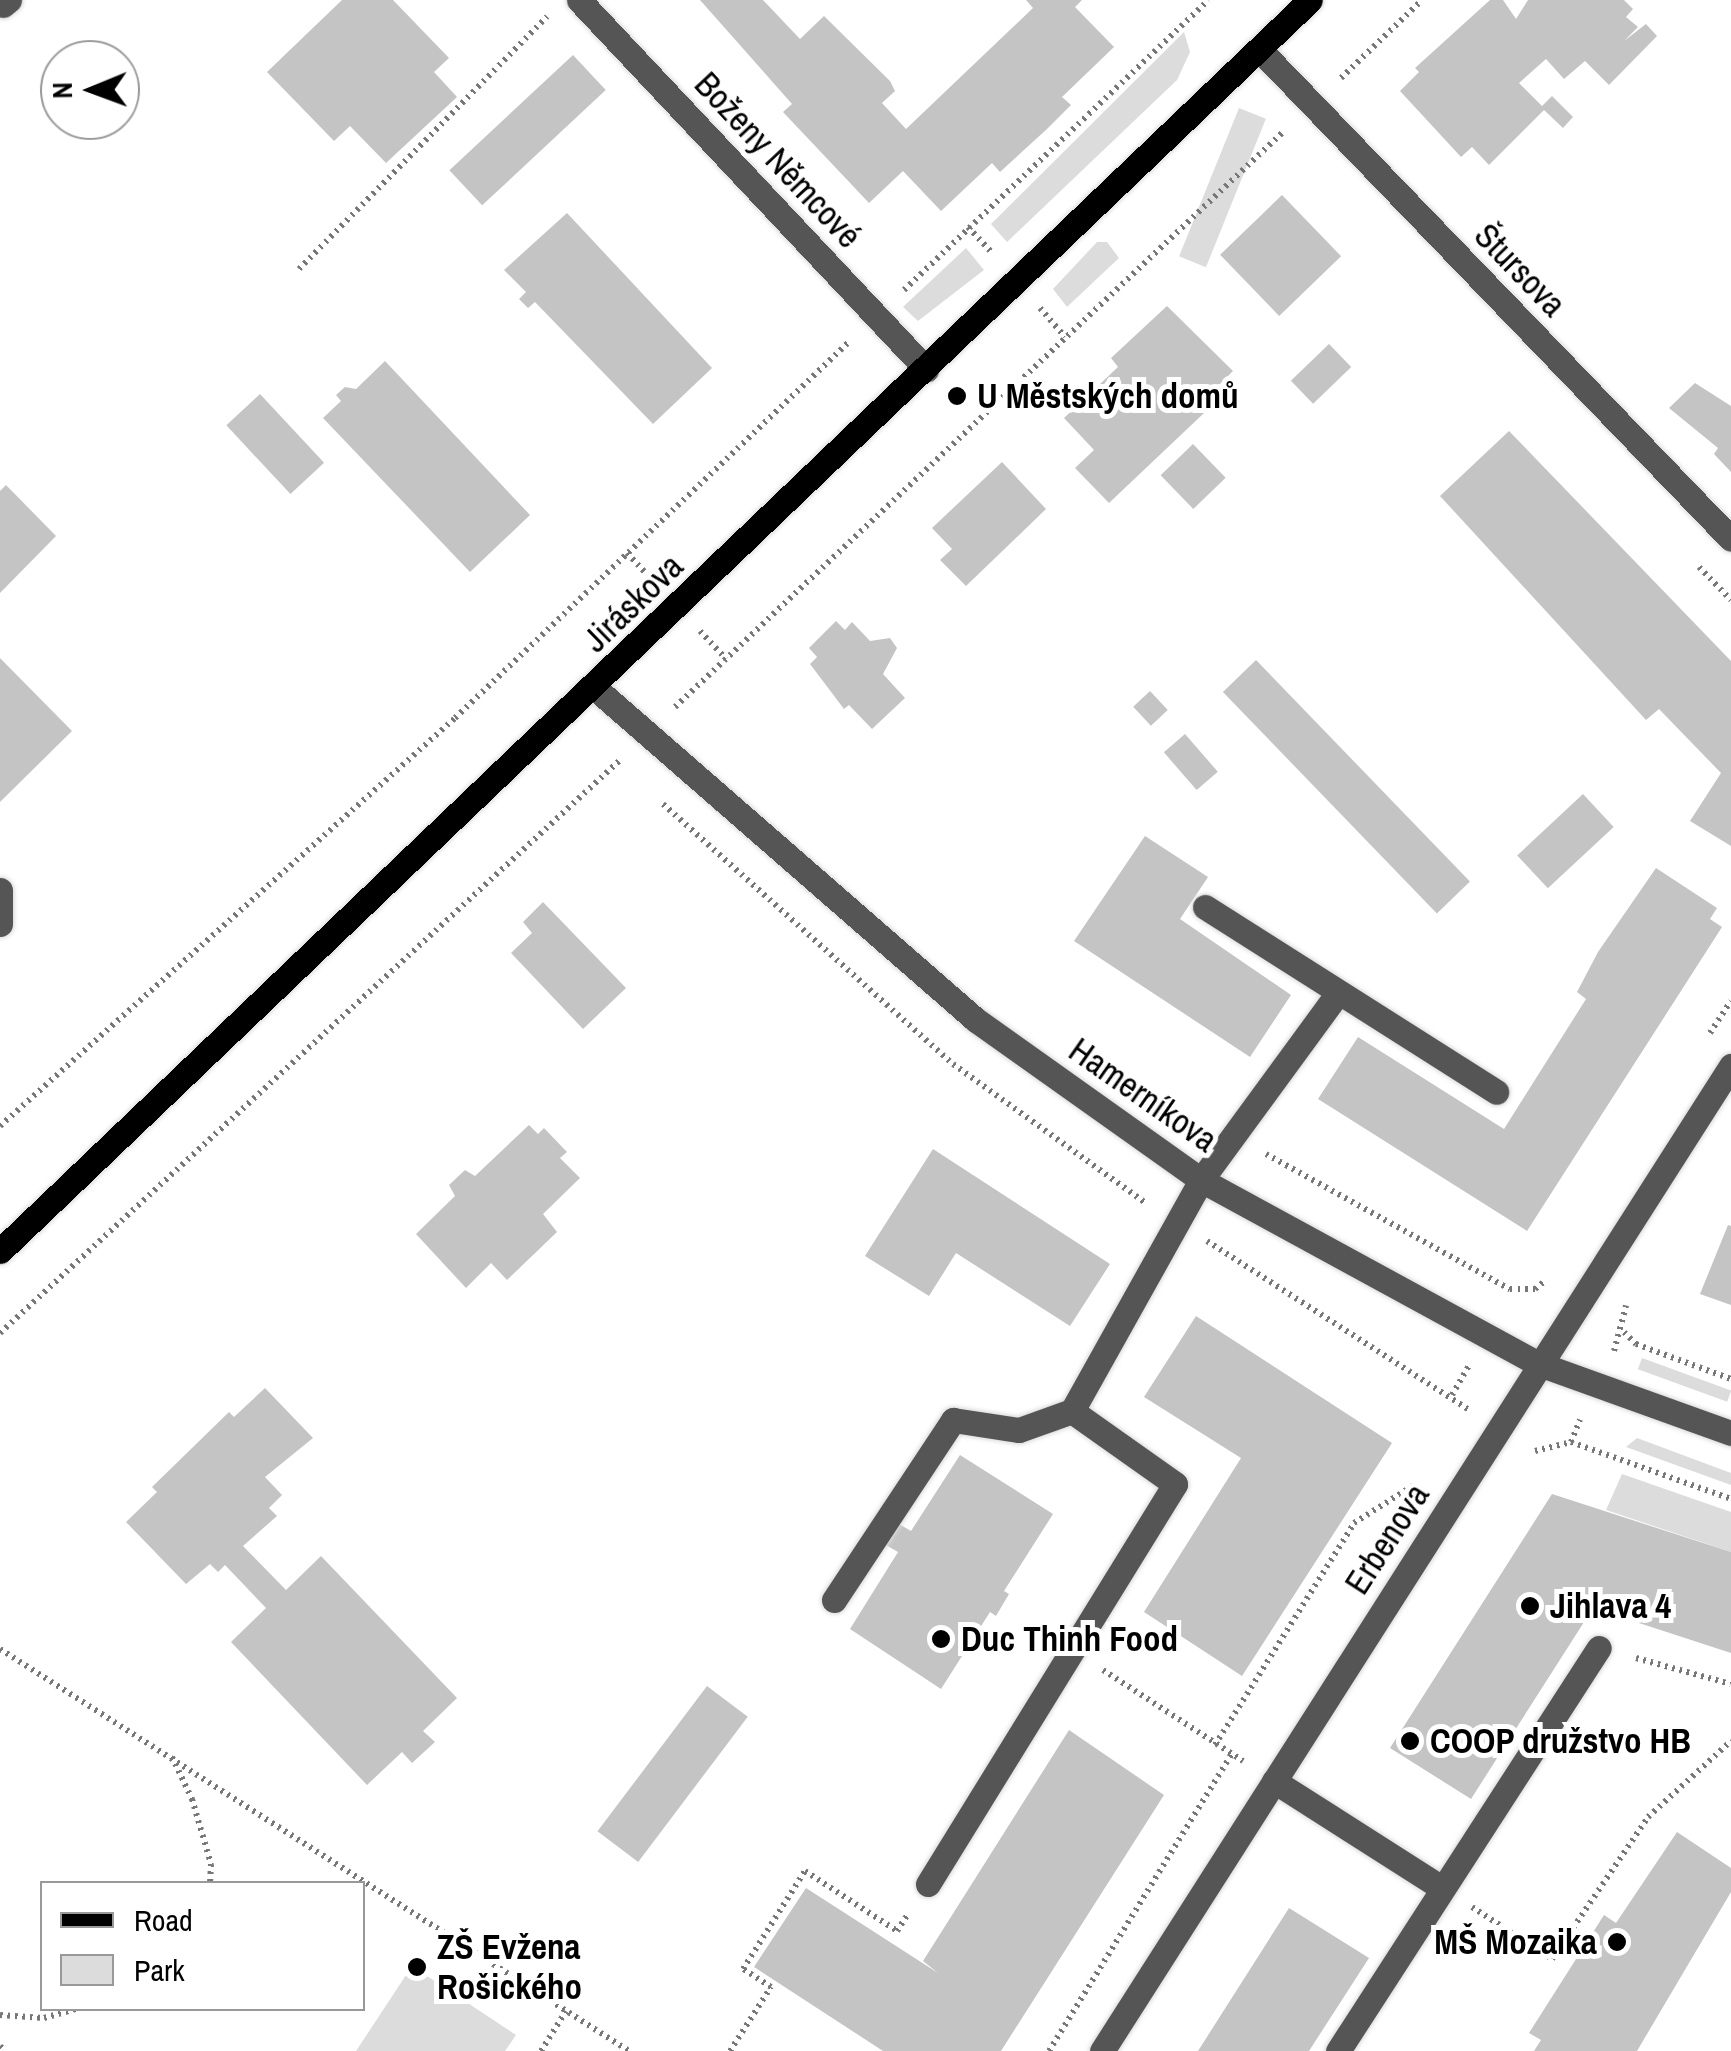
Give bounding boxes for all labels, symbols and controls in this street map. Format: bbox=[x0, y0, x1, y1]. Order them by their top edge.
north arrow bbox=[40, 40, 140, 140]
street label: Boženy Němcové bbox=[686, 63, 870, 257]
text: N bbox=[43, 82, 81, 99]
street label: Štursova bbox=[1466, 215, 1574, 325]
place label: U Městských domů bbox=[977, 375, 1239, 417]
marker: U Městských domů bbox=[946, 385, 968, 407]
street label: Jiráskova bbox=[574, 545, 692, 661]
street label: Hamerníkova bbox=[1061, 1029, 1225, 1161]
street label: Erbenova bbox=[1336, 1476, 1438, 1602]
place label: Jihlava 4 bbox=[1550, 1585, 1671, 1627]
marker: Jihlava 4 bbox=[1519, 1595, 1541, 1617]
place label: Duc Thinh Food bbox=[961, 1618, 1178, 1660]
marker: Duc Thinh Food bbox=[930, 1628, 952, 1650]
place label: COOP družstvo HB bbox=[1430, 1720, 1692, 1762]
marker: COOP družstvo HB bbox=[1399, 1730, 1421, 1752]
legend bbox=[40, 1881, 365, 2011]
text: Road bbox=[134, 1900, 193, 1940]
place label: MŠ Mozaika bbox=[1434, 1921, 1597, 1963]
place label: ZŠ Evžena Rošického bbox=[437, 1926, 582, 2008]
marker: MŠ Mozaika bbox=[1606, 1931, 1628, 1953]
text: Park bbox=[134, 1950, 185, 1990]
marker: ZŠ Evžena Rošického bbox=[406, 1956, 428, 1978]

